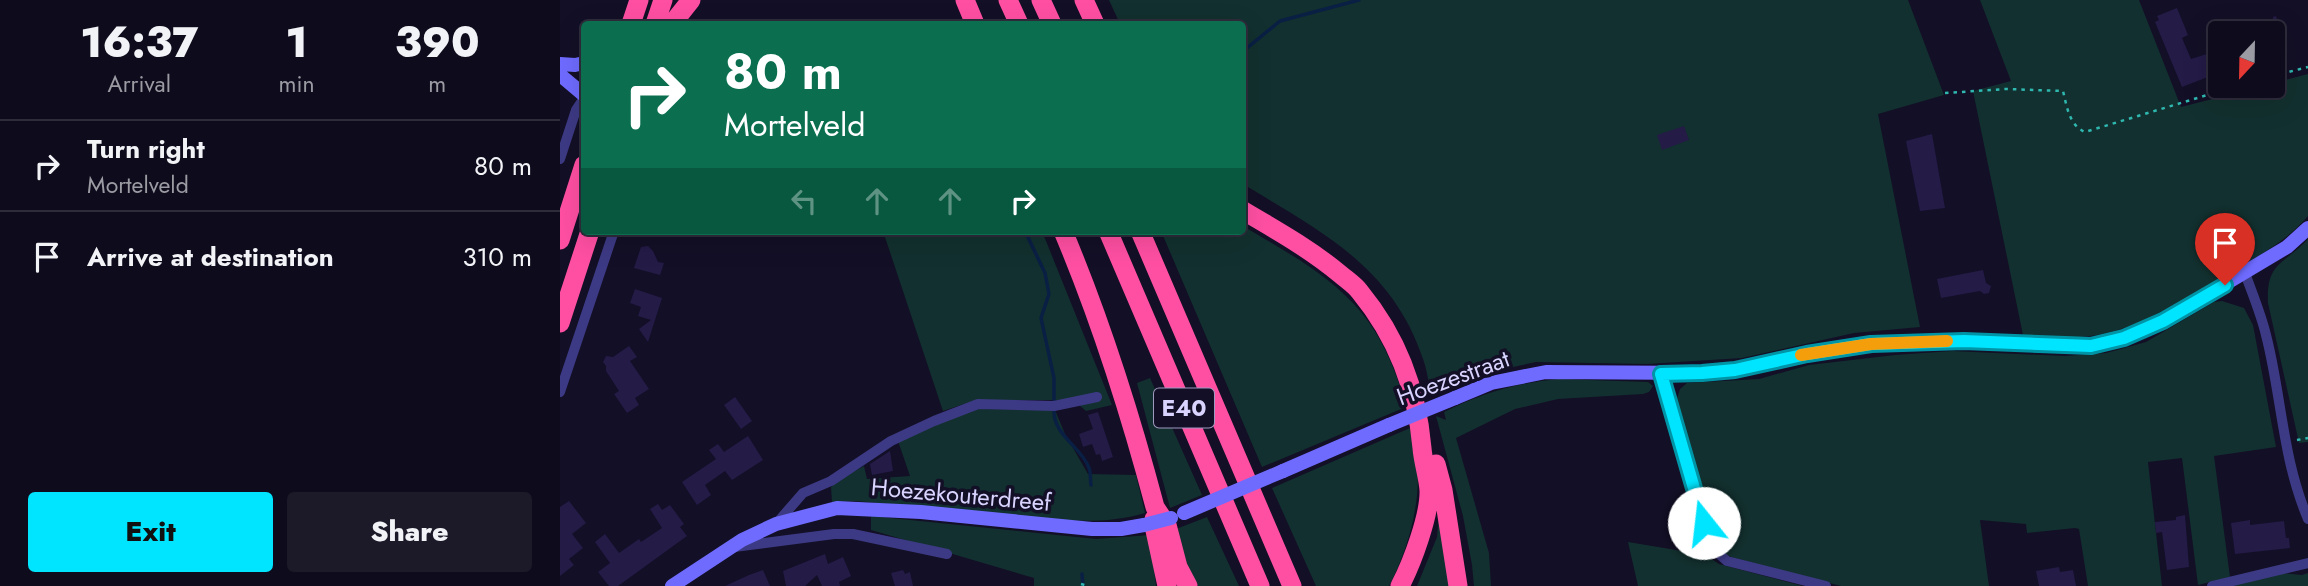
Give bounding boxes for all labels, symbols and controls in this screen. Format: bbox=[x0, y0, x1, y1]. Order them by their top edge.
text: 16:37 bbox=[80, 12, 198, 73]
text: 1 bbox=[285, 12, 308, 73]
text: 390 bbox=[395, 12, 480, 73]
north arrow bbox=[2208, 21, 2286, 98]
map controls bbox=[2208, 21, 2285, 98]
text: 80 m bbox=[724, 37, 842, 107]
icon: right bbox=[609, 49, 700, 140]
text: Arrival bbox=[108, 67, 171, 101]
text: min bbox=[279, 67, 315, 101]
text: m bbox=[428, 67, 446, 101]
text: Mortelveld bbox=[724, 102, 866, 148]
text: Turn right bbox=[87, 130, 205, 168]
icon: right bbox=[28, 147, 66, 185]
text: 80 m bbox=[474, 147, 532, 185]
text: Mortelveld bbox=[87, 168, 189, 202]
icon: left bbox=[785, 182, 823, 220]
icon: ahead bbox=[858, 182, 896, 220]
icon: ahead bbox=[931, 182, 969, 220]
icon: right bbox=[1004, 182, 1042, 220]
pin bbox=[2195, 213, 2255, 285]
icon: arrive bbox=[2206, 224, 2244, 262]
icon: arrive bbox=[28, 238, 66, 276]
text: Arrive at destination bbox=[87, 238, 334, 276]
text: 310 m bbox=[462, 238, 532, 276]
street label: Hoezestraat bbox=[1391, 341, 1514, 414]
road number: E40 bbox=[1154, 388, 1214, 428]
street label: Hoezekouterdreef bbox=[870, 469, 1054, 520]
position arrow bbox=[1667, 486, 1741, 560]
button: Exit bbox=[28, 492, 273, 572]
button: Share bbox=[287, 492, 532, 572]

